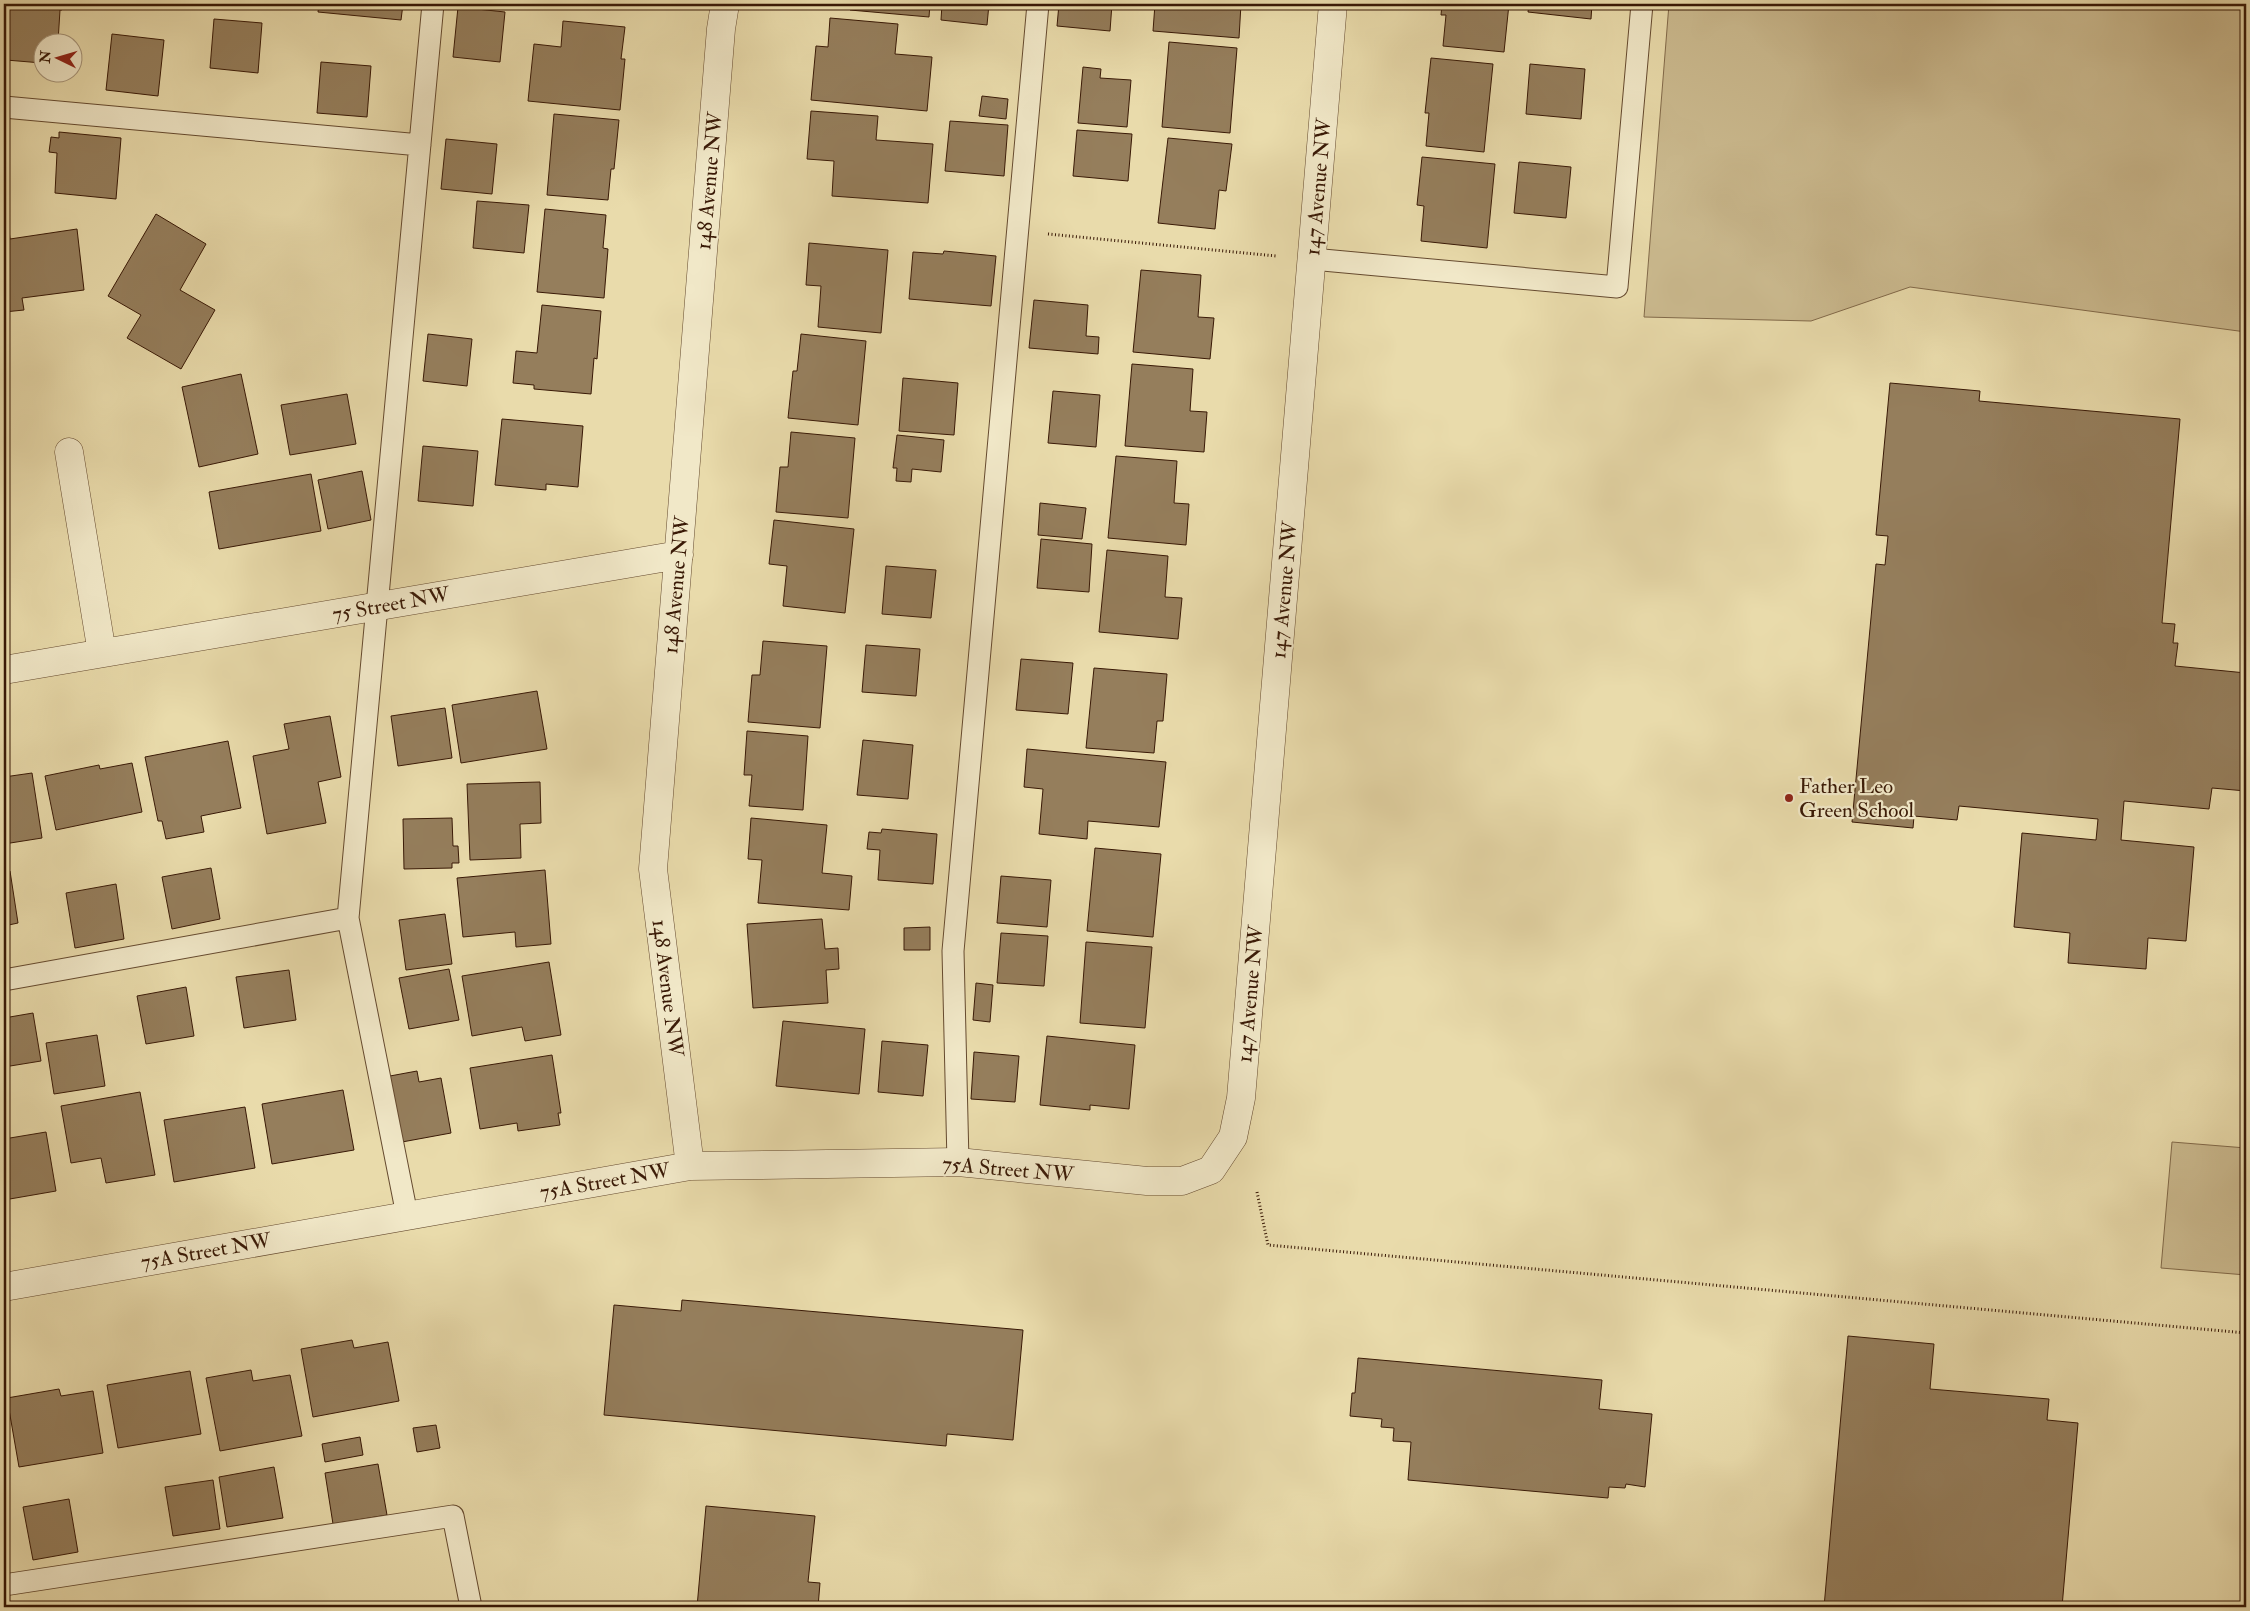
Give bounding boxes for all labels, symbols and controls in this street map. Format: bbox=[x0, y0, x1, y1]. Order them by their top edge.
north arrow bbox=[32, 32, 82, 82]
text: N bbox=[36, 49, 55, 65]
street label: 148 Avenue NW bbox=[690, 110, 729, 251]
street label: 147 Avenue NW bbox=[1299, 117, 1338, 257]
street label: 148 Avenue NW bbox=[657, 514, 696, 655]
street label: 147 Avenue NW bbox=[1265, 520, 1304, 660]
street label: 75 Street NW bbox=[330, 581, 452, 628]
place label: Father Leo Green School bbox=[1799, 773, 1914, 824]
marker: Father Leo Green School bbox=[1783, 792, 1795, 804]
street label: 148 Avenue NW bbox=[646, 918, 689, 1059]
street label: 147 Avenue NW bbox=[1231, 924, 1270, 1064]
street label: 75A Street NW bbox=[941, 1150, 1075, 1189]
street label: 75A Street NW bbox=[538, 1157, 673, 1206]
street label: 75A Street NW bbox=[139, 1227, 274, 1276]

